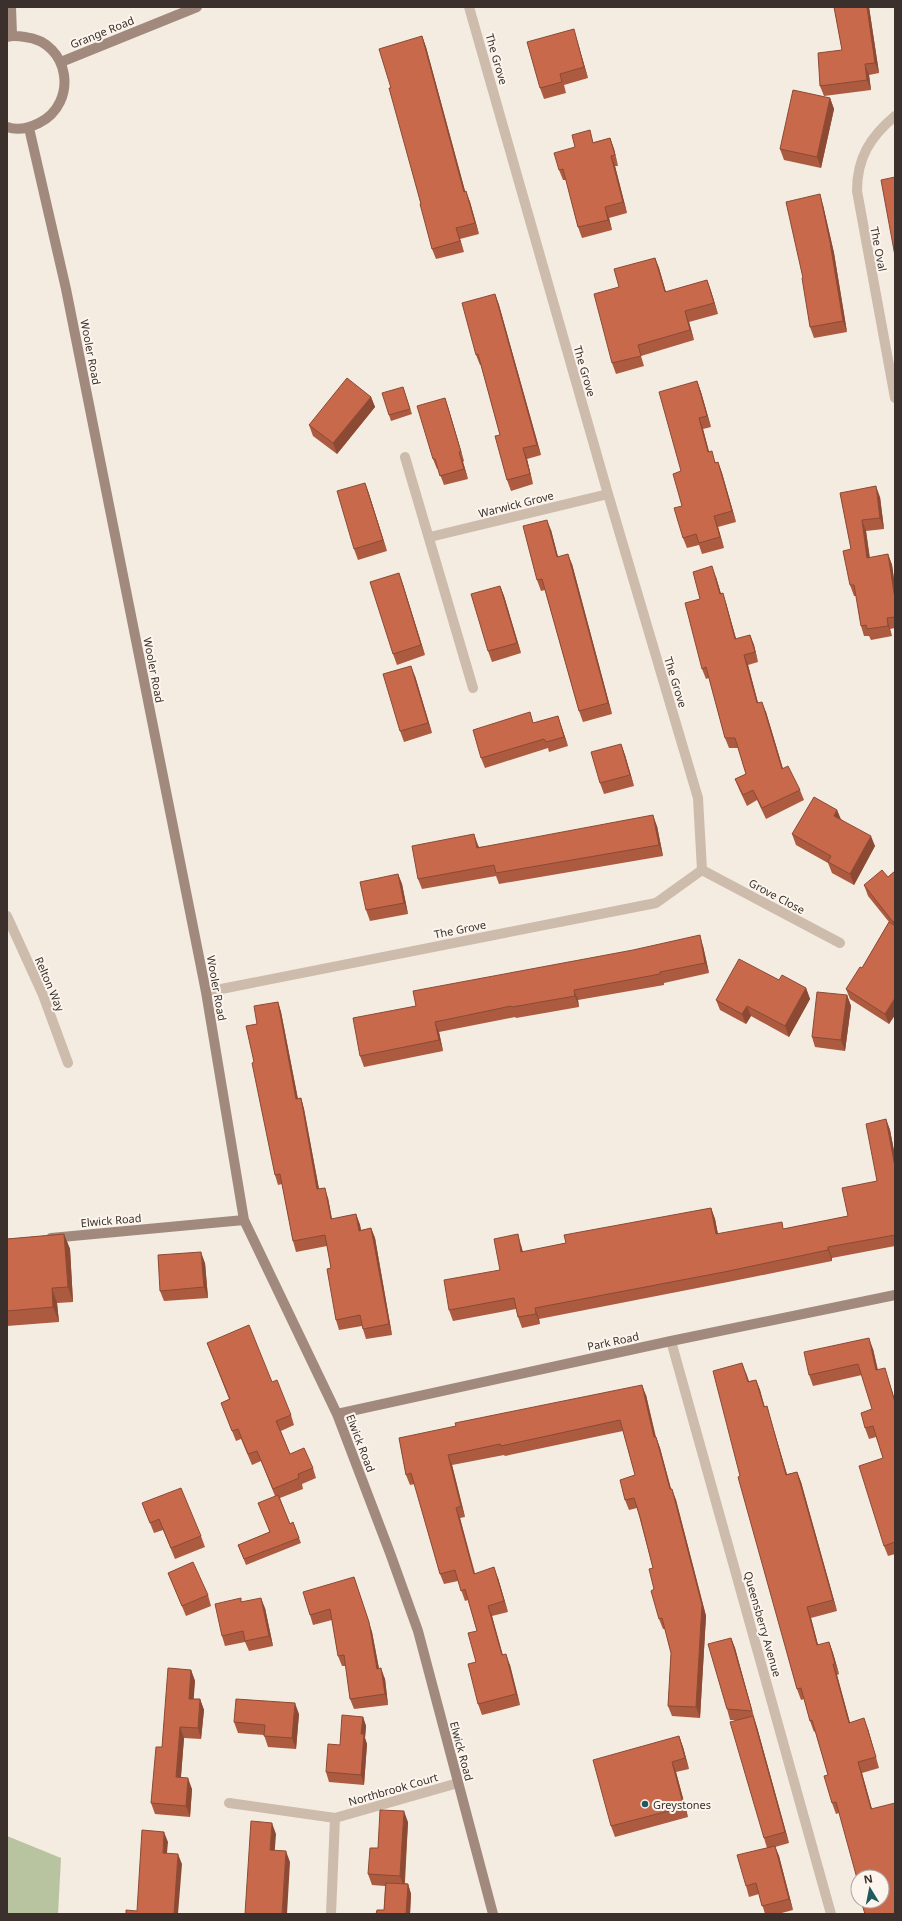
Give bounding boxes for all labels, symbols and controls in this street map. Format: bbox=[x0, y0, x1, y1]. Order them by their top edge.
street label: Grange Road bbox=[68, 12, 136, 52]
street label: The Grove bbox=[483, 32, 511, 86]
street label: The Oval bbox=[867, 225, 891, 273]
street label: Wooler Road bbox=[77, 318, 105, 386]
street label: The Grove bbox=[571, 344, 599, 398]
street label: Warwick Grove bbox=[477, 487, 555, 521]
street label: Wooler Road bbox=[140, 636, 168, 704]
street label: The Grove bbox=[661, 655, 691, 709]
street label: Grove Close bbox=[746, 875, 808, 917]
street label: The Grove bbox=[433, 917, 487, 941]
street label: Relton Way bbox=[32, 954, 68, 1014]
street label: Wooler Road bbox=[204, 954, 230, 1022]
street label: Elwick Road bbox=[80, 1210, 142, 1230]
street label: Park Road bbox=[586, 1328, 640, 1354]
street label: Elwick Road bbox=[343, 1412, 379, 1474]
street label: Queensberry Avenue bbox=[741, 1570, 785, 1678]
street label: Elwick Road bbox=[447, 1720, 477, 1782]
street label: Northbrook Court bbox=[347, 1769, 439, 1809]
place label: Greystones bbox=[653, 1797, 711, 1812]
marker: Greystones bbox=[640, 1799, 650, 1809]
north arrow bbox=[850, 1869, 890, 1909]
text: N bbox=[862, 1870, 874, 1887]

